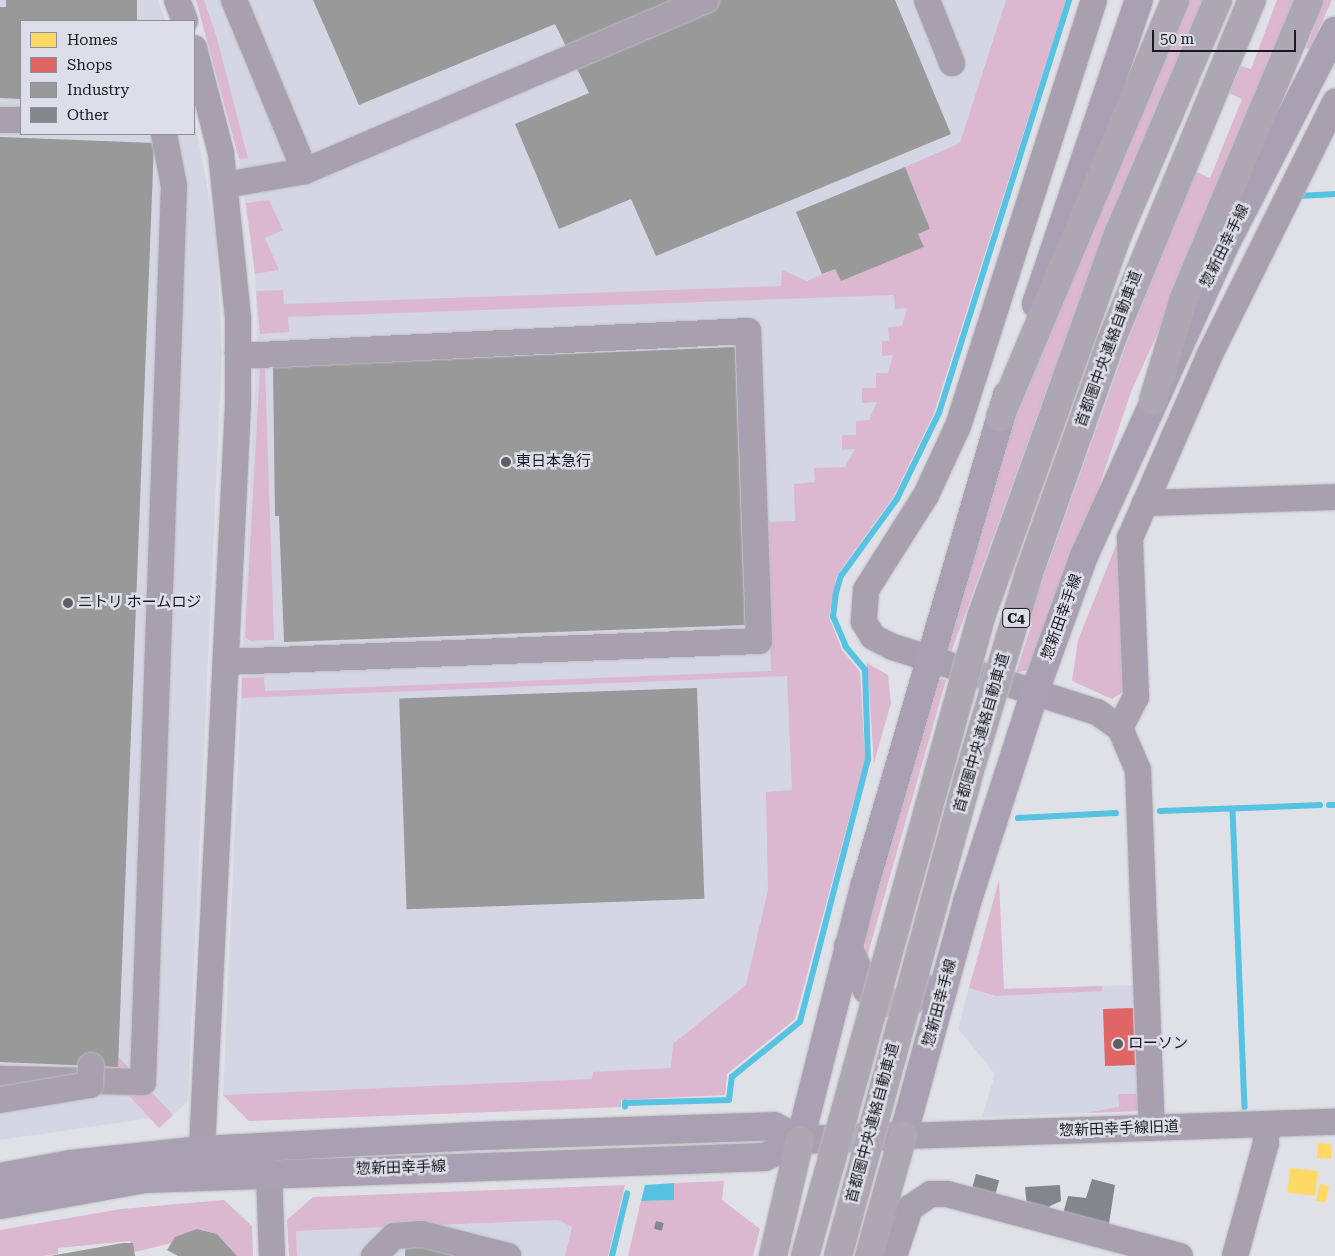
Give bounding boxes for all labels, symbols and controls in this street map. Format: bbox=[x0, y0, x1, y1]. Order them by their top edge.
legend bbox=[20, 20, 195, 135]
scale bar bbox=[1155, 20, 1299, 52]
text: 50 m bbox=[1160, 30, 1194, 48]
text: Homes bbox=[67, 31, 118, 49]
text: Shops bbox=[67, 56, 112, 74]
text: Industry bbox=[67, 81, 129, 99]
text: Other bbox=[67, 106, 109, 124]
street label: 惣新田幸手線 bbox=[1197, 202, 1253, 290]
street label: 首都圏中央連絡自動車道 bbox=[1072, 268, 1146, 430]
place label: 東日本急行 bbox=[516, 453, 591, 471]
marker: 東日本急行 bbox=[500, 456, 512, 468]
street label: 惣新田幸手線 bbox=[1038, 572, 1086, 662]
place label: ニトリ ホームロジ bbox=[78, 594, 202, 612]
marker: ニトリ ホームロジ bbox=[62, 597, 74, 609]
road number: C4 bbox=[1001, 606, 1031, 630]
street label: 首都圏中央連絡自動車道 bbox=[951, 651, 1013, 815]
street label: 惣新田幸手線 bbox=[920, 957, 960, 1049]
place label: ローソン bbox=[1128, 1035, 1188, 1053]
marker: ローソン bbox=[1112, 1038, 1124, 1050]
street label: 首都圏中央連絡自動車道 bbox=[843, 1041, 903, 1205]
street label: 惣新田幸手線旧道 bbox=[1059, 1118, 1179, 1140]
street label: 惣新田幸手線 bbox=[356, 1157, 446, 1179]

